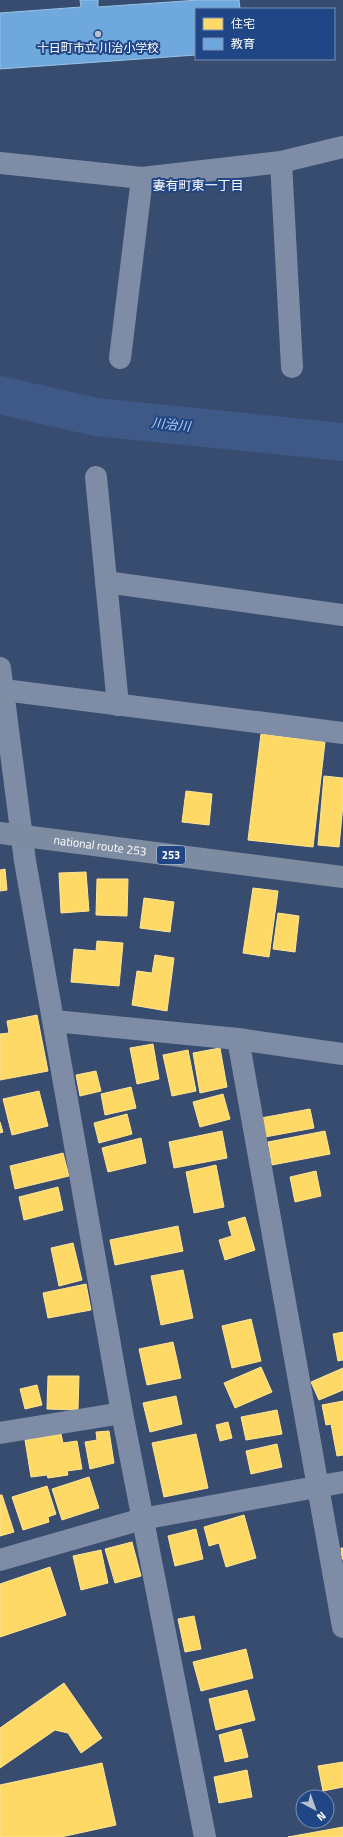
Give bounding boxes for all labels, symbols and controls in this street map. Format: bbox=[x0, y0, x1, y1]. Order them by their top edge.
legend bbox=[195, 8, 335, 60]
text: 住宅 bbox=[231, 14, 255, 33]
marker: 十日町市立 川治小学校 bbox=[93, 29, 103, 39]
text: 教育 bbox=[231, 34, 255, 53]
place label: 十日町市立 川治小学校 bbox=[37, 38, 159, 57]
district label: 妻有町東一丁目 bbox=[152, 175, 244, 195]
water label: 川治川 bbox=[151, 412, 193, 436]
street label: national route 253 bbox=[53, 830, 148, 861]
road number: 253 bbox=[157, 846, 185, 864]
north arrow bbox=[295, 1789, 335, 1829]
text: N bbox=[313, 1808, 330, 1825]

